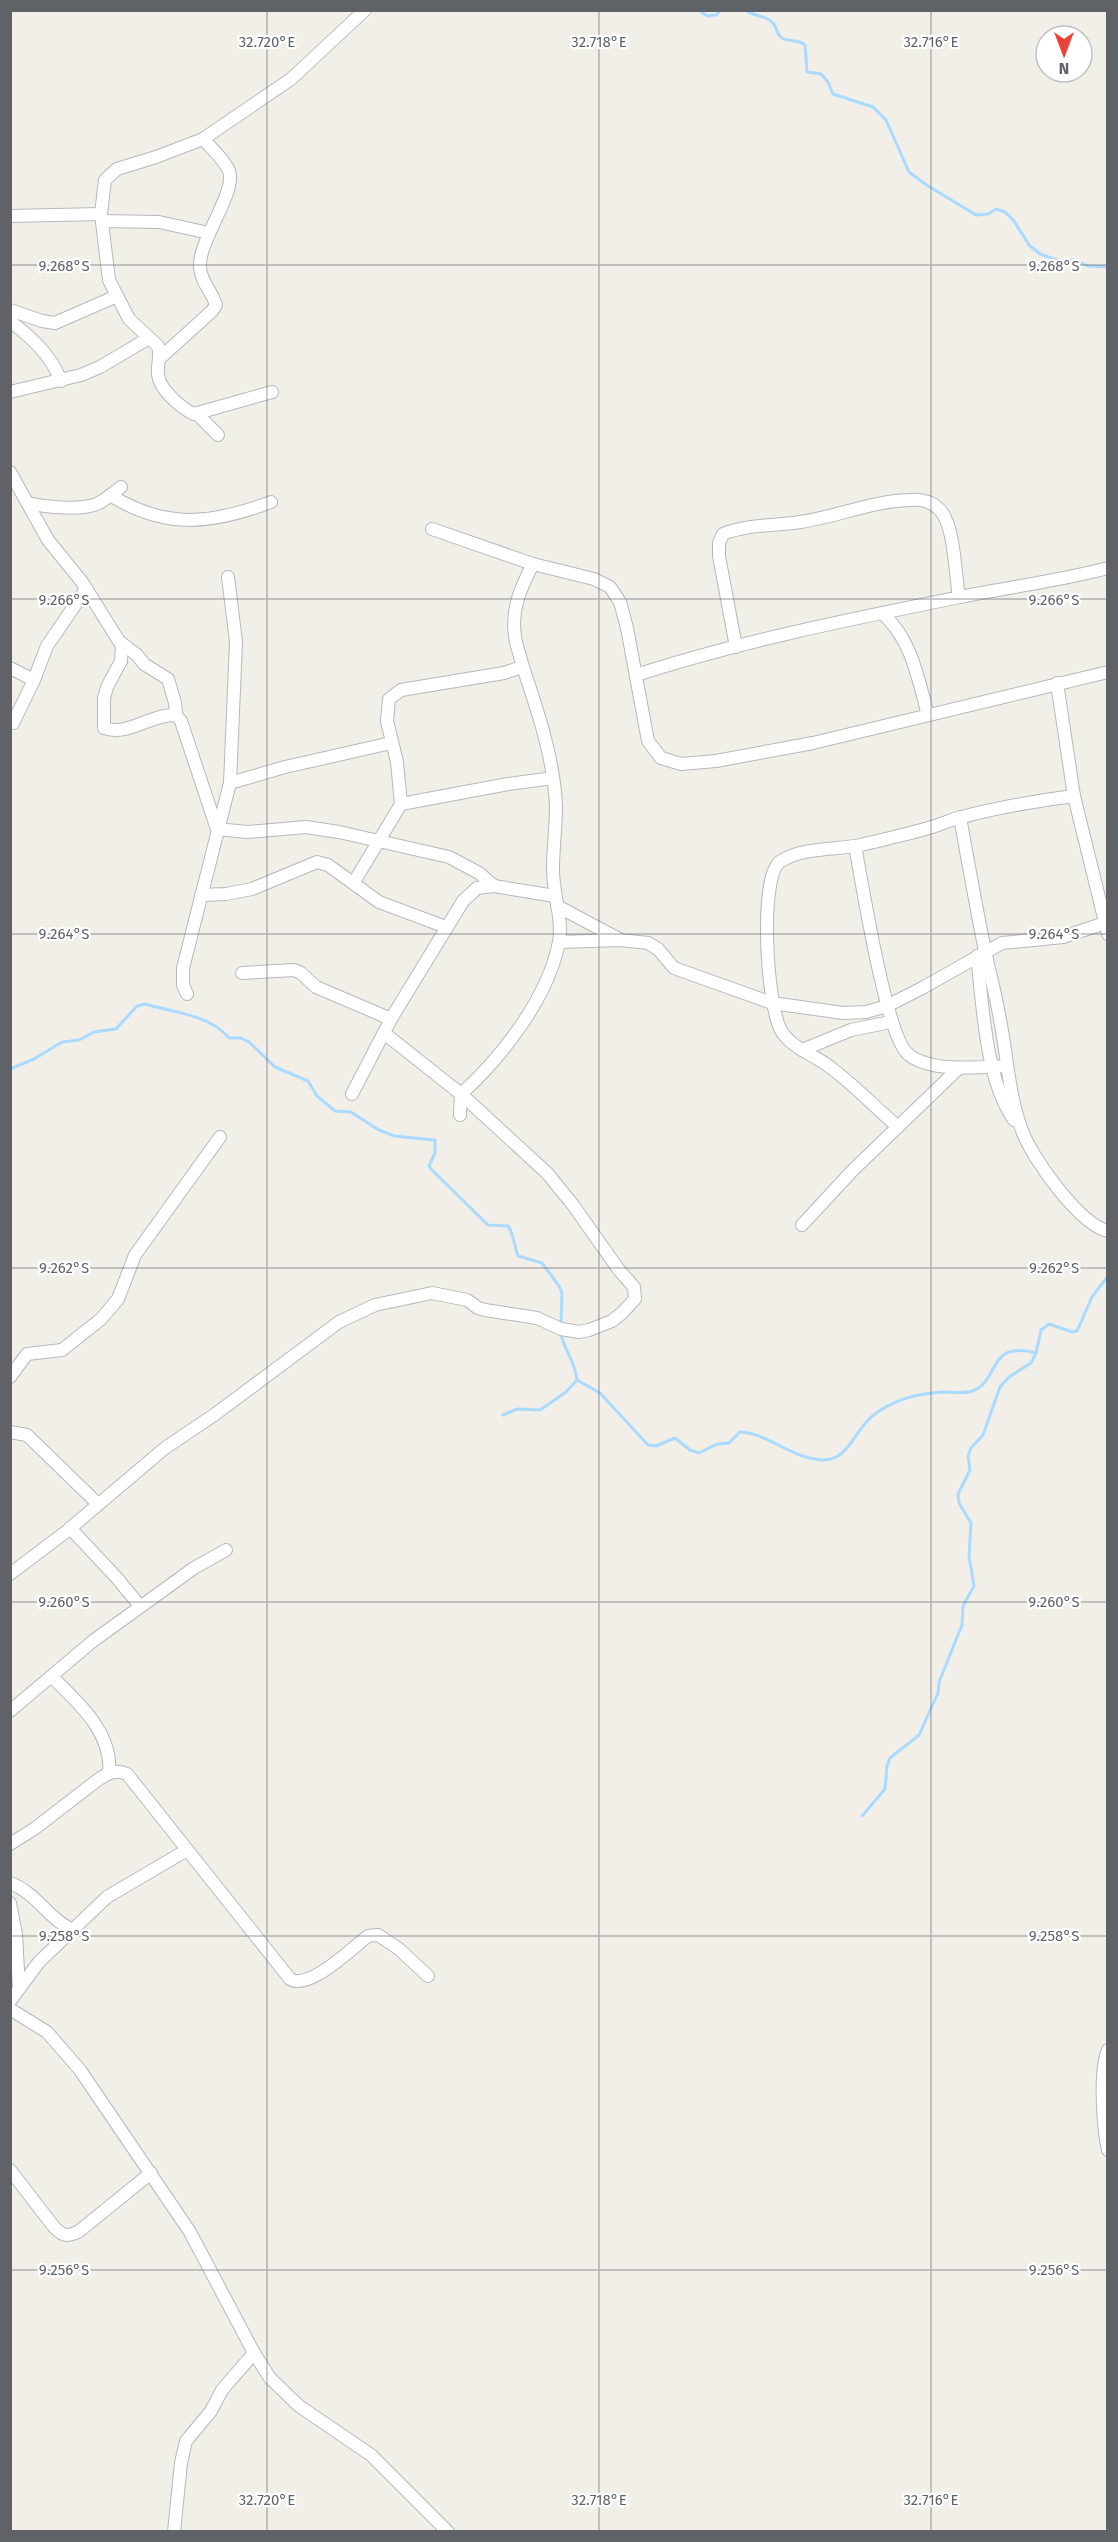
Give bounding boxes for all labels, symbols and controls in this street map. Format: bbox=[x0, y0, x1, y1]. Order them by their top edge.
north arrow bbox=[1034, 24, 1094, 84]
text: 32.720°E bbox=[239, 33, 295, 51]
text: 32.718°E bbox=[571, 33, 627, 51]
text: 32.716°E bbox=[904, 33, 958, 51]
text: N bbox=[1059, 59, 1069, 78]
text: 9.268°S bbox=[38, 257, 90, 275]
text: 9.268°S bbox=[1028, 257, 1080, 275]
text: 9.266°S bbox=[39, 591, 89, 609]
text: 9.266°S bbox=[1029, 591, 1079, 609]
text: 9.264°S bbox=[39, 925, 89, 943]
text: 9.264°S bbox=[1029, 925, 1079, 943]
text: 9.262°S bbox=[39, 1259, 89, 1277]
text: 9.262°S bbox=[1029, 1259, 1079, 1277]
text: 9.260°S bbox=[38, 1593, 90, 1611]
text: 9.260°S bbox=[1028, 1593, 1080, 1611]
text: 9.258°S bbox=[39, 1927, 89, 1945]
text: 9.258°S bbox=[1029, 1927, 1079, 1945]
text: 9.256°S bbox=[39, 2261, 89, 2279]
text: 9.256°S bbox=[1029, 2261, 1079, 2279]
text: 32.720°E bbox=[239, 2491, 295, 2509]
text: 32.718°E bbox=[571, 2491, 627, 2509]
text: 32.716°E bbox=[904, 2491, 958, 2509]

